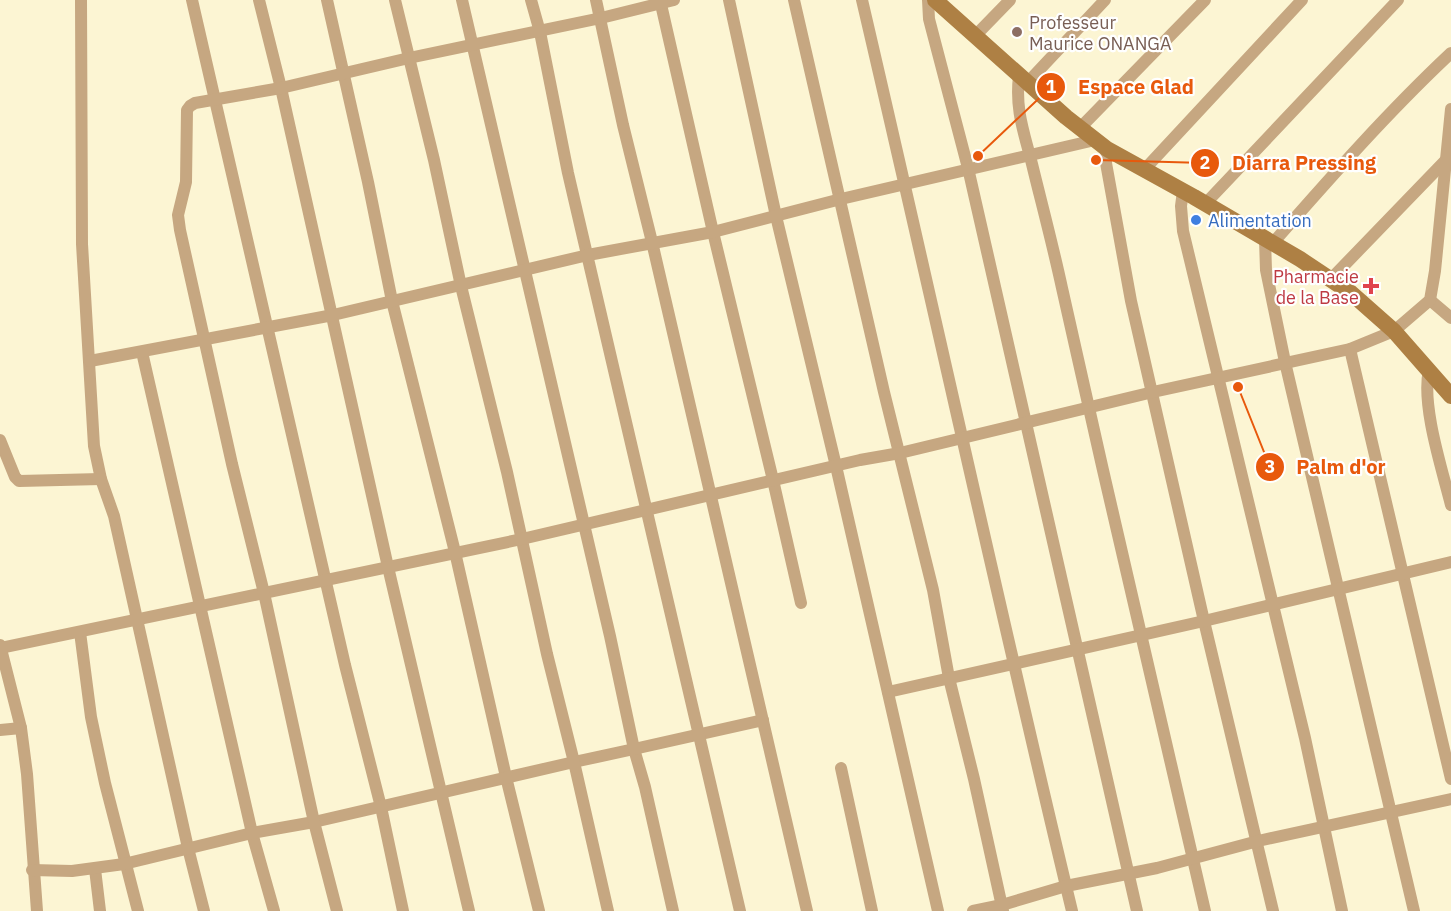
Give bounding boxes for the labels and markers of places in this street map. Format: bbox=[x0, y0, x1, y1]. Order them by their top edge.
place label: Professeur Maurice ONANGA bbox=[1029, 11, 1172, 55]
marker: Professeur Maurice ONANGA bbox=[1010, 25, 1024, 39]
callout: Espace Glad bbox=[1036, 68, 1206, 106]
callout: Diarra Pressing bbox=[1190, 144, 1388, 182]
place label: Alimentation bbox=[1208, 209, 1312, 232]
marker: Alimentation bbox=[1189, 213, 1203, 227]
place label: Pharmacie de la Base bbox=[1273, 265, 1359, 309]
marker: Pharmacie de la Base bbox=[1364, 279, 1378, 293]
callout: Palm d'or bbox=[1255, 448, 1398, 486]

